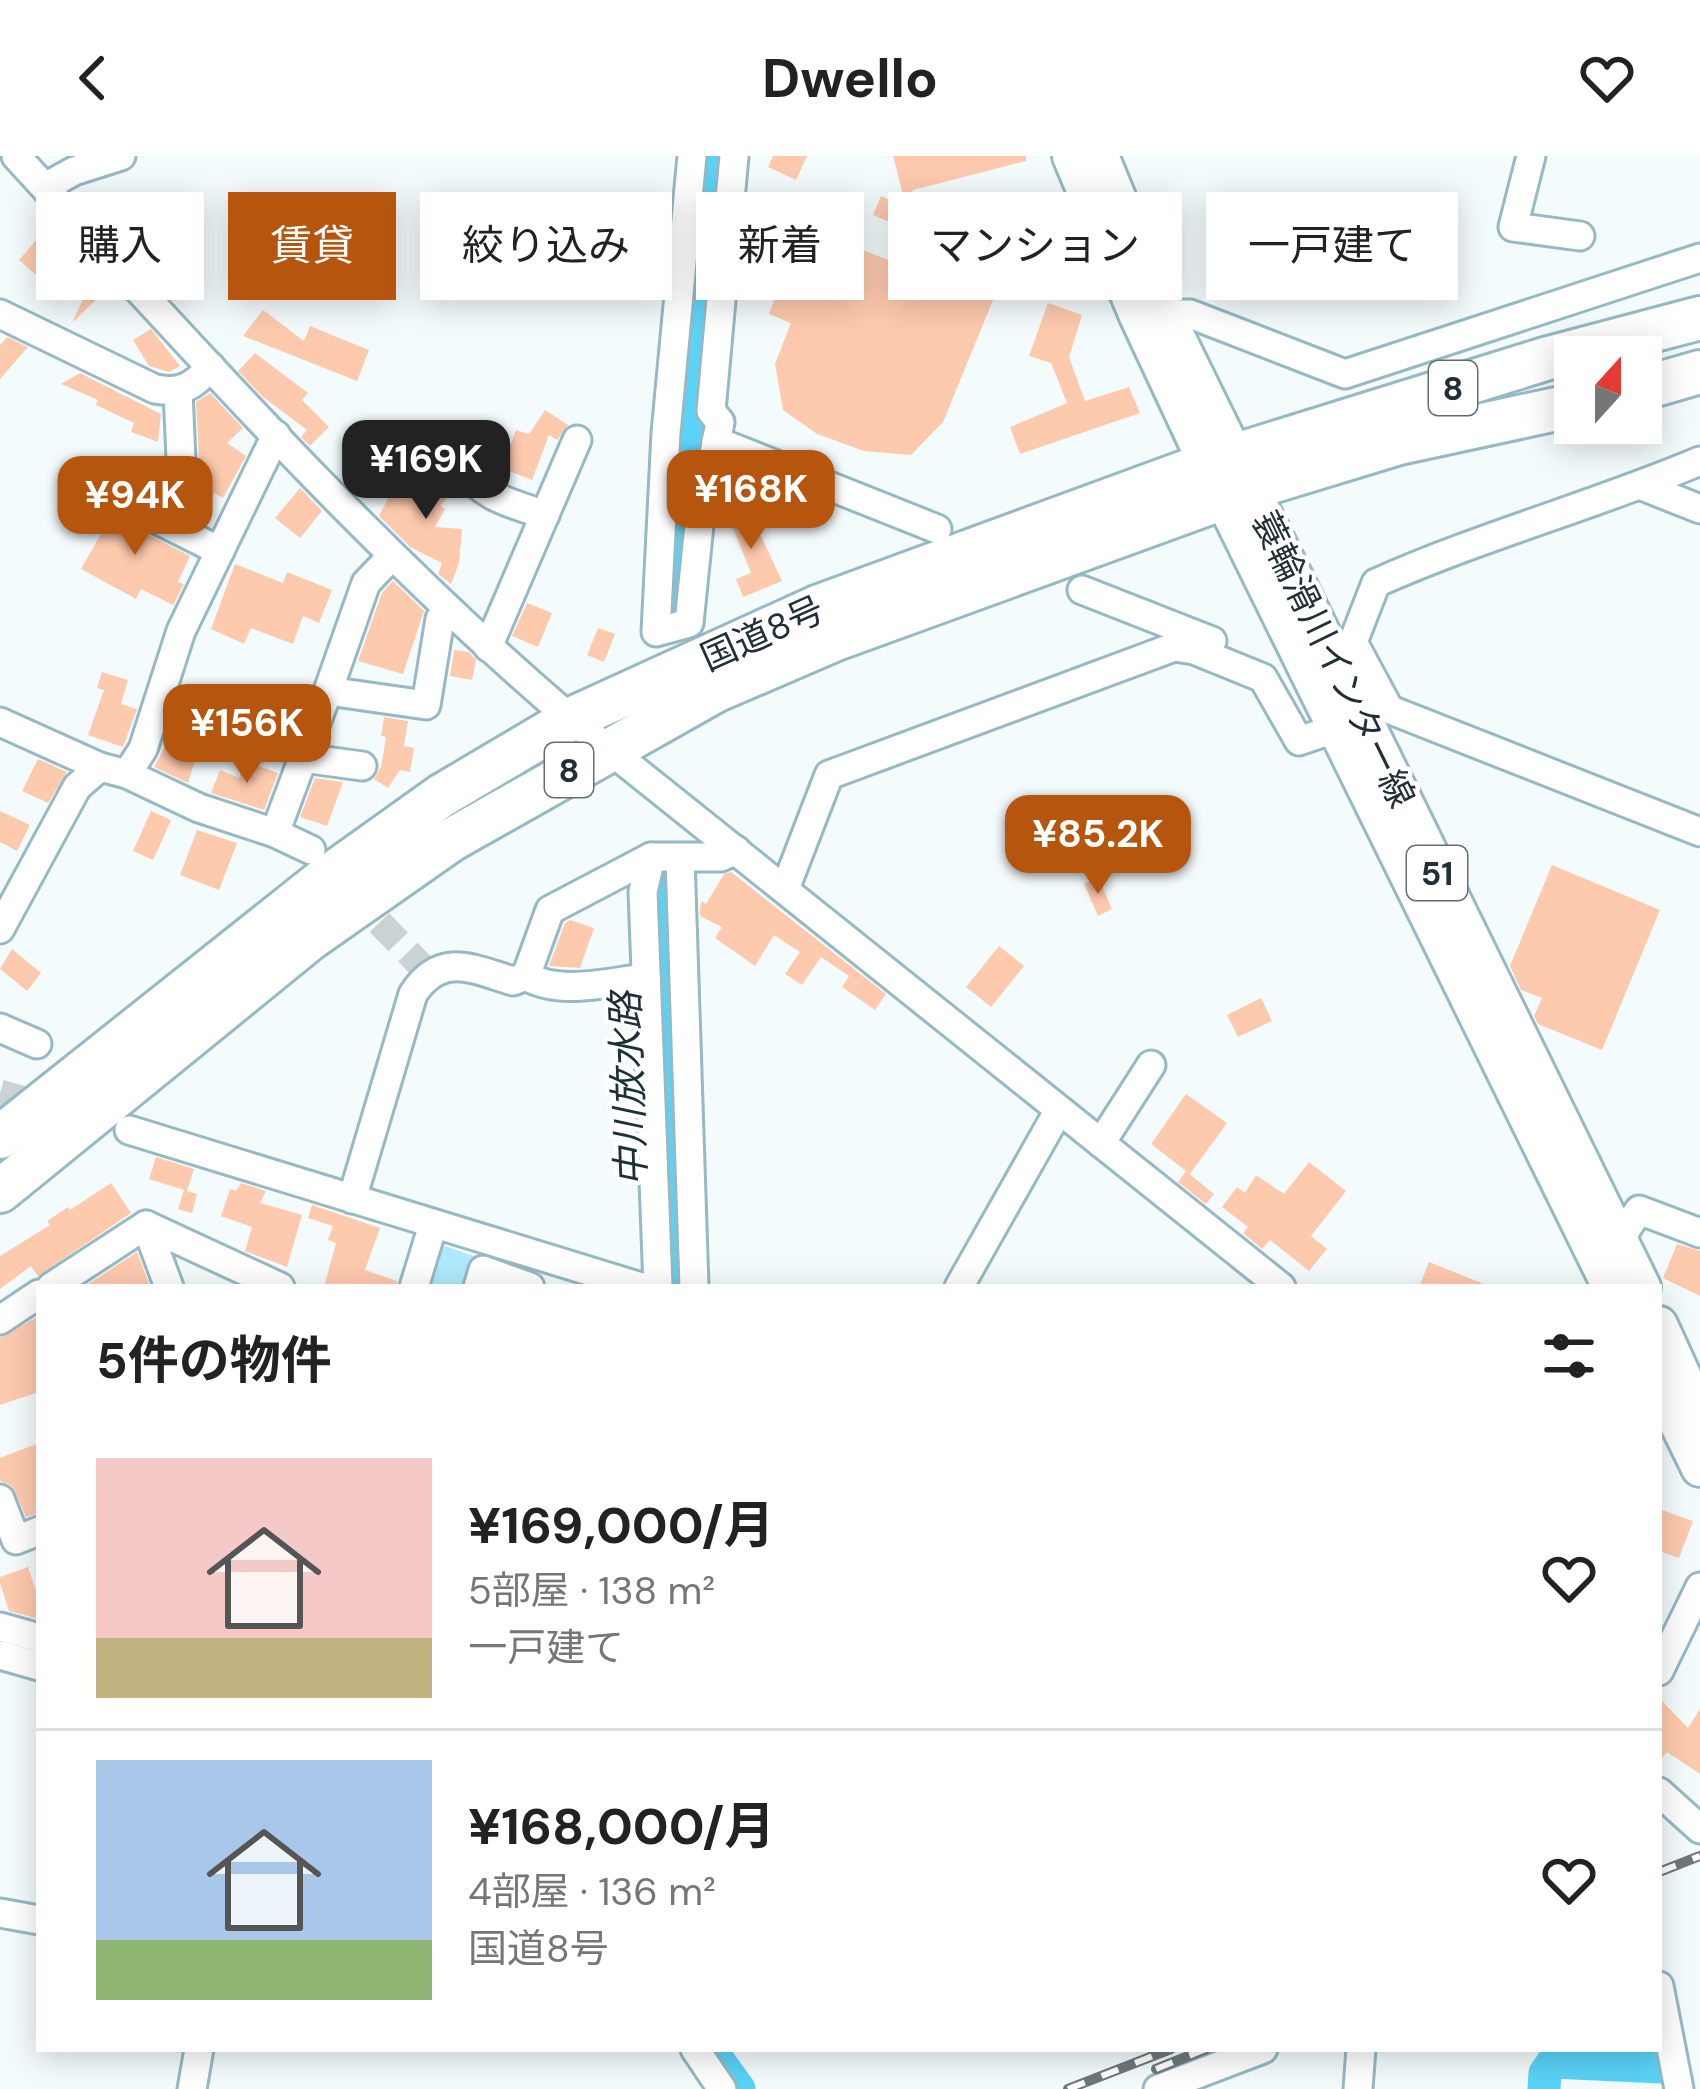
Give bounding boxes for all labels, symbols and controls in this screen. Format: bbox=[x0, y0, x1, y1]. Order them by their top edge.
text: Dwello bbox=[762, 43, 938, 114]
icon: back bbox=[60, 45, 126, 111]
icon: heart bbox=[1574, 45, 1640, 111]
chip: 購入 bbox=[36, 192, 204, 300]
chip: 賃貸 bbox=[228, 192, 396, 300]
chip: 絞り込み bbox=[420, 192, 672, 300]
chip: 新着 bbox=[696, 192, 864, 300]
chip: マンション bbox=[888, 192, 1182, 300]
chip: 一戸建て bbox=[1206, 192, 1458, 300]
north arrow bbox=[1554, 336, 1662, 444]
map controls bbox=[1554, 336, 1662, 444]
road number: 8 bbox=[1429, 361, 1477, 415]
pin: ¥169K bbox=[342, 420, 510, 522]
text: ¥169K bbox=[369, 433, 483, 484]
pin: ¥168K bbox=[667, 450, 835, 552]
pin: ¥94K bbox=[64, 456, 206, 558]
text: ¥168K bbox=[694, 463, 808, 514]
text: ¥94K bbox=[85, 469, 185, 520]
street label: 蓑輪滑川インター線 bbox=[1241, 503, 1426, 815]
street label: 国道8号 bbox=[693, 586, 831, 681]
pin: ¥156K bbox=[163, 684, 331, 786]
text: ¥156K bbox=[190, 697, 304, 748]
road number: 8 bbox=[545, 743, 593, 797]
pin: ¥85.2K bbox=[1000, 795, 1196, 897]
text: ¥85.2K bbox=[1032, 808, 1164, 859]
road number: 51 bbox=[1407, 846, 1467, 900]
water label: 中川放水路 bbox=[600, 988, 657, 1187]
icon: filters bbox=[1536, 1323, 1602, 1389]
text: 5件の物件 bbox=[96, 1327, 332, 1394]
text: ¥169,000/月 bbox=[468, 1492, 774, 1559]
icon: home bbox=[192, 1506, 336, 1650]
icon: heart bbox=[1536, 1545, 1602, 1611]
text: 5部屋 · 138 m² bbox=[468, 1565, 715, 1616]
text: 一戸建て bbox=[468, 1622, 624, 1673]
text: ¥168,000/月 bbox=[468, 1793, 775, 1860]
icon: home bbox=[192, 1808, 336, 1952]
icon: heart bbox=[1536, 1847, 1602, 1913]
text: 4部屋 · 136 m² bbox=[468, 1866, 716, 1917]
text: 国道8号 bbox=[468, 1923, 609, 1974]

